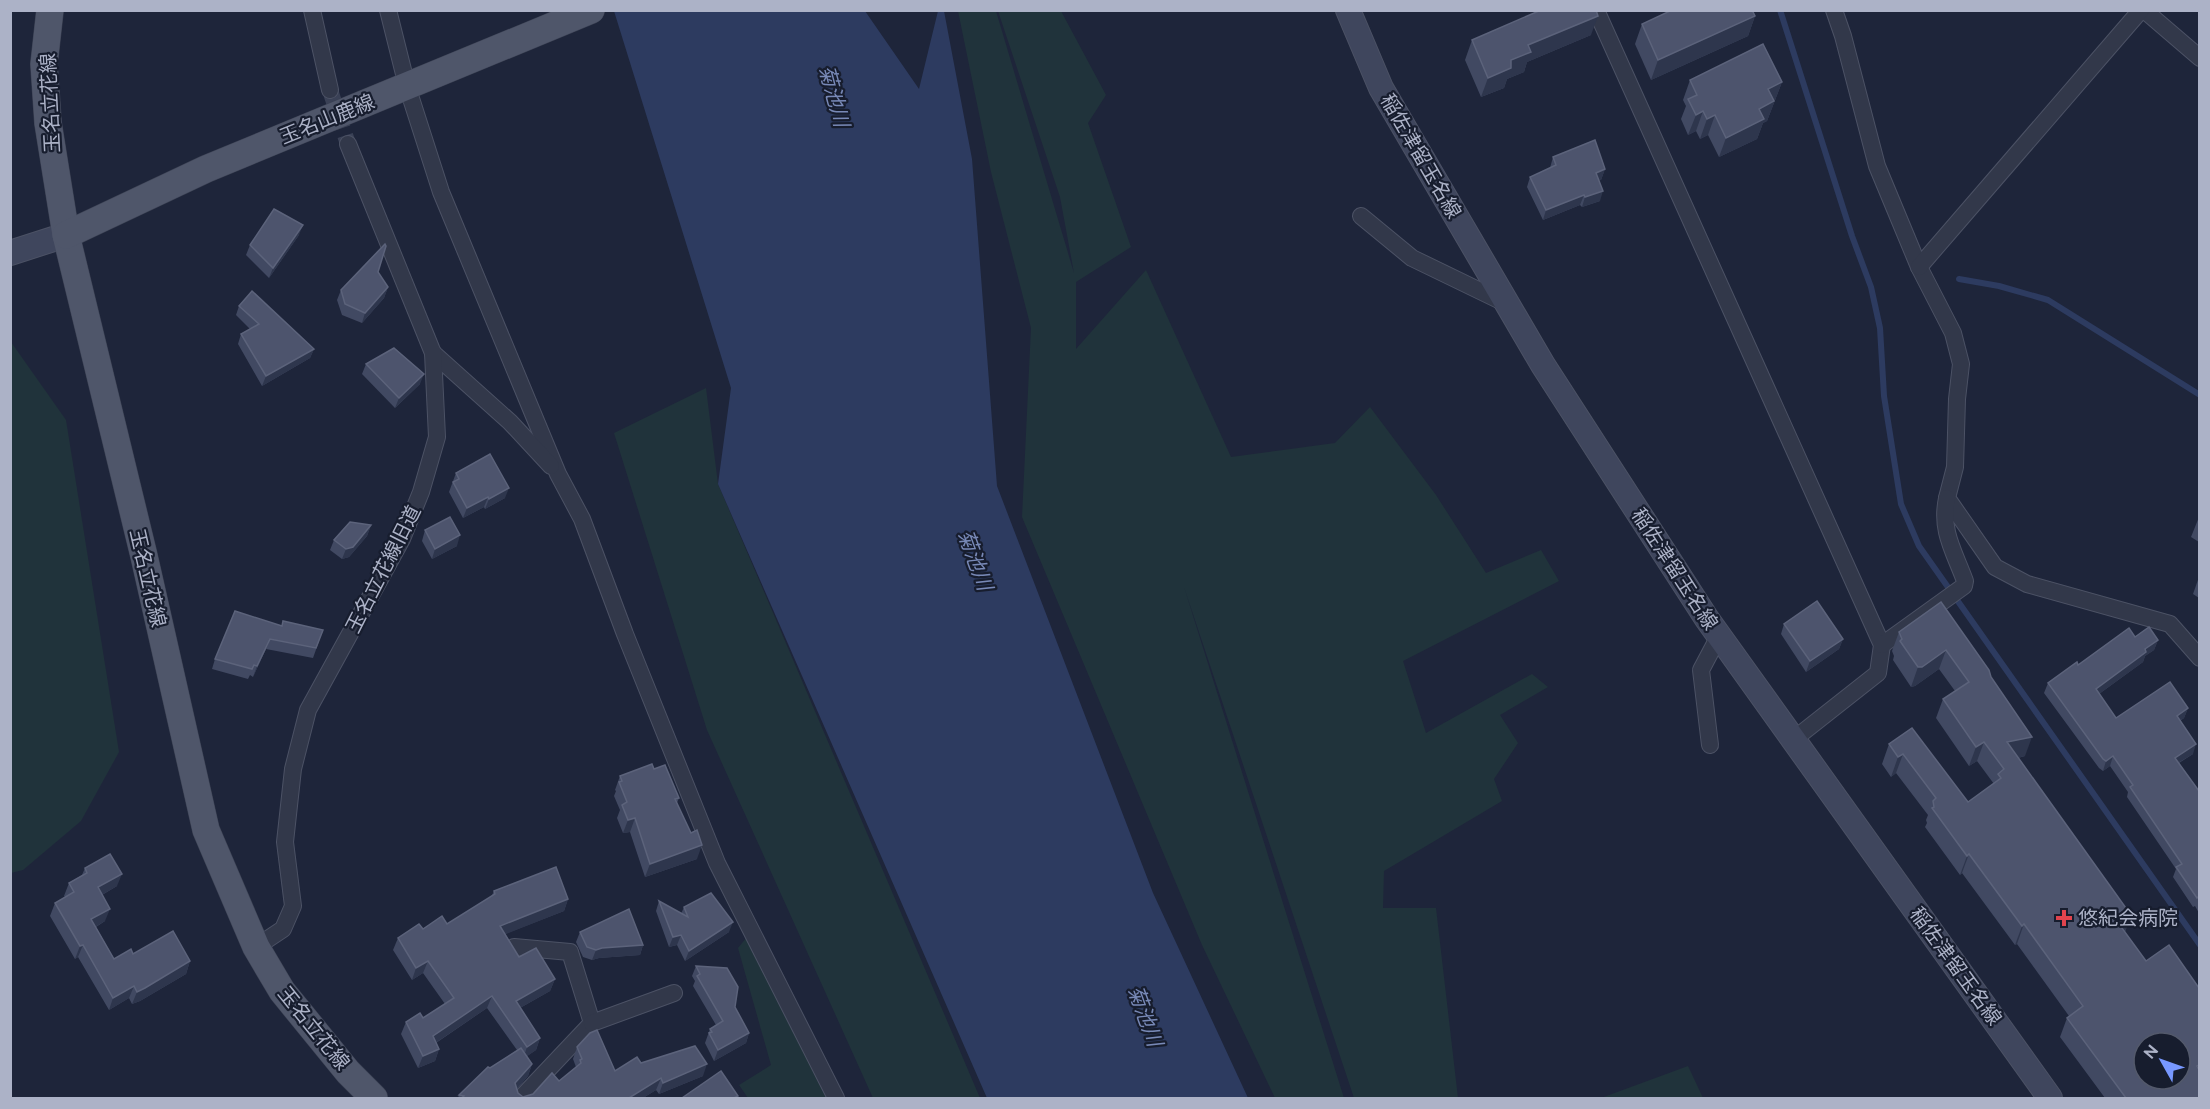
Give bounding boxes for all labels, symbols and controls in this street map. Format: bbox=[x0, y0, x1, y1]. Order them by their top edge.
street label: 玉名立花線 bbox=[35, 52, 65, 154]
water label: 菊池川 bbox=[814, 62, 855, 131]
street label: 玉名山鹿線 bbox=[276, 89, 378, 149]
street label: 稲佐津留玉名線 bbox=[1376, 89, 1466, 223]
street label: 玉名立花線旧道 bbox=[341, 501, 425, 637]
street label: 稲佐津留玉名線 bbox=[1627, 504, 1723, 634]
water label: 菊池川 bbox=[953, 526, 999, 596]
street label: 玉名立花線 bbox=[125, 527, 171, 629]
street label: 稲佐津留玉名線 bbox=[1905, 902, 2007, 1030]
place label: 悠紀会病院 bbox=[2078, 906, 2178, 930]
marker: 悠紀会病院 bbox=[2055, 909, 2073, 927]
street label: 玉名立花線 bbox=[273, 982, 355, 1074]
water label: 菊池川 bbox=[1123, 982, 1169, 1052]
north arrow bbox=[2132, 1031, 2192, 1091]
text: N bbox=[2140, 1041, 2162, 1062]

